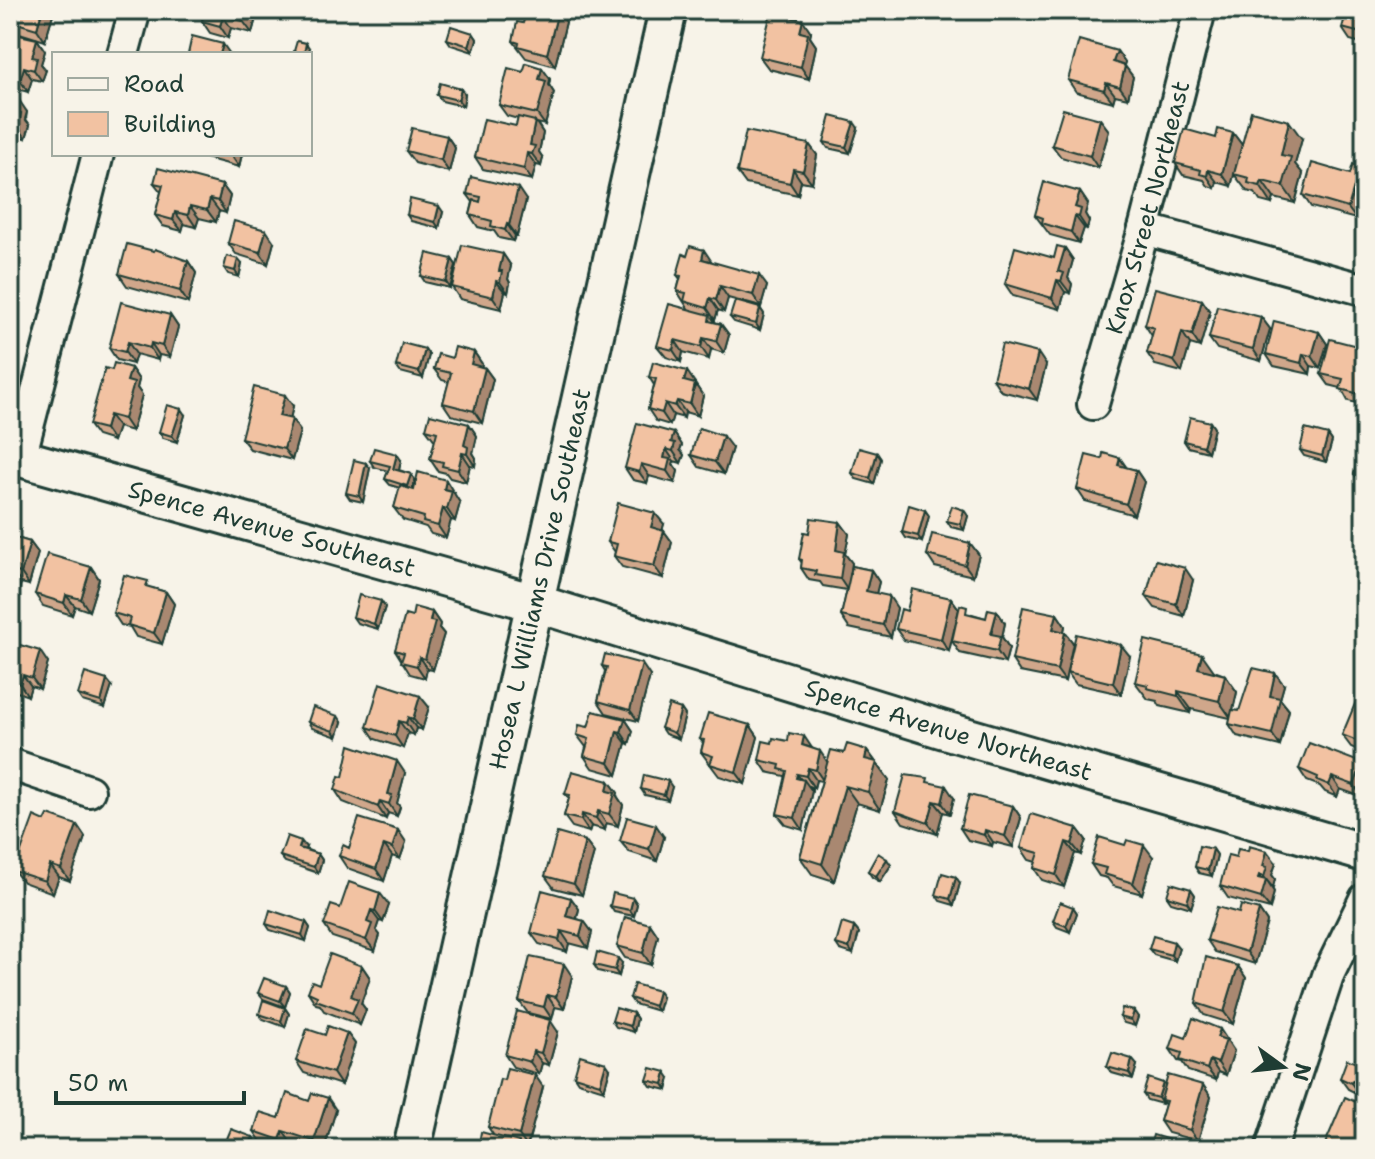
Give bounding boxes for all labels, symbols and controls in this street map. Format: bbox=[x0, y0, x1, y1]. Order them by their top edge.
legend bbox=[52, 52, 312, 156]
text: Road bbox=[124, 68, 184, 100]
street label: Knox Street Northeast bbox=[1098, 77, 1197, 338]
text: Building bbox=[124, 108, 216, 140]
street label: Hosea L Williams Drive Southeast bbox=[482, 385, 598, 773]
street label: Spence Avenue Southeast bbox=[125, 473, 419, 584]
street label: Spence Avenue Northeast bbox=[801, 672, 1096, 788]
north arrow bbox=[1243, 1027, 1323, 1107]
scale bar bbox=[56, 1055, 244, 1105]
text: N bbox=[1286, 1060, 1318, 1084]
text: 50 m bbox=[68, 1067, 128, 1099]

